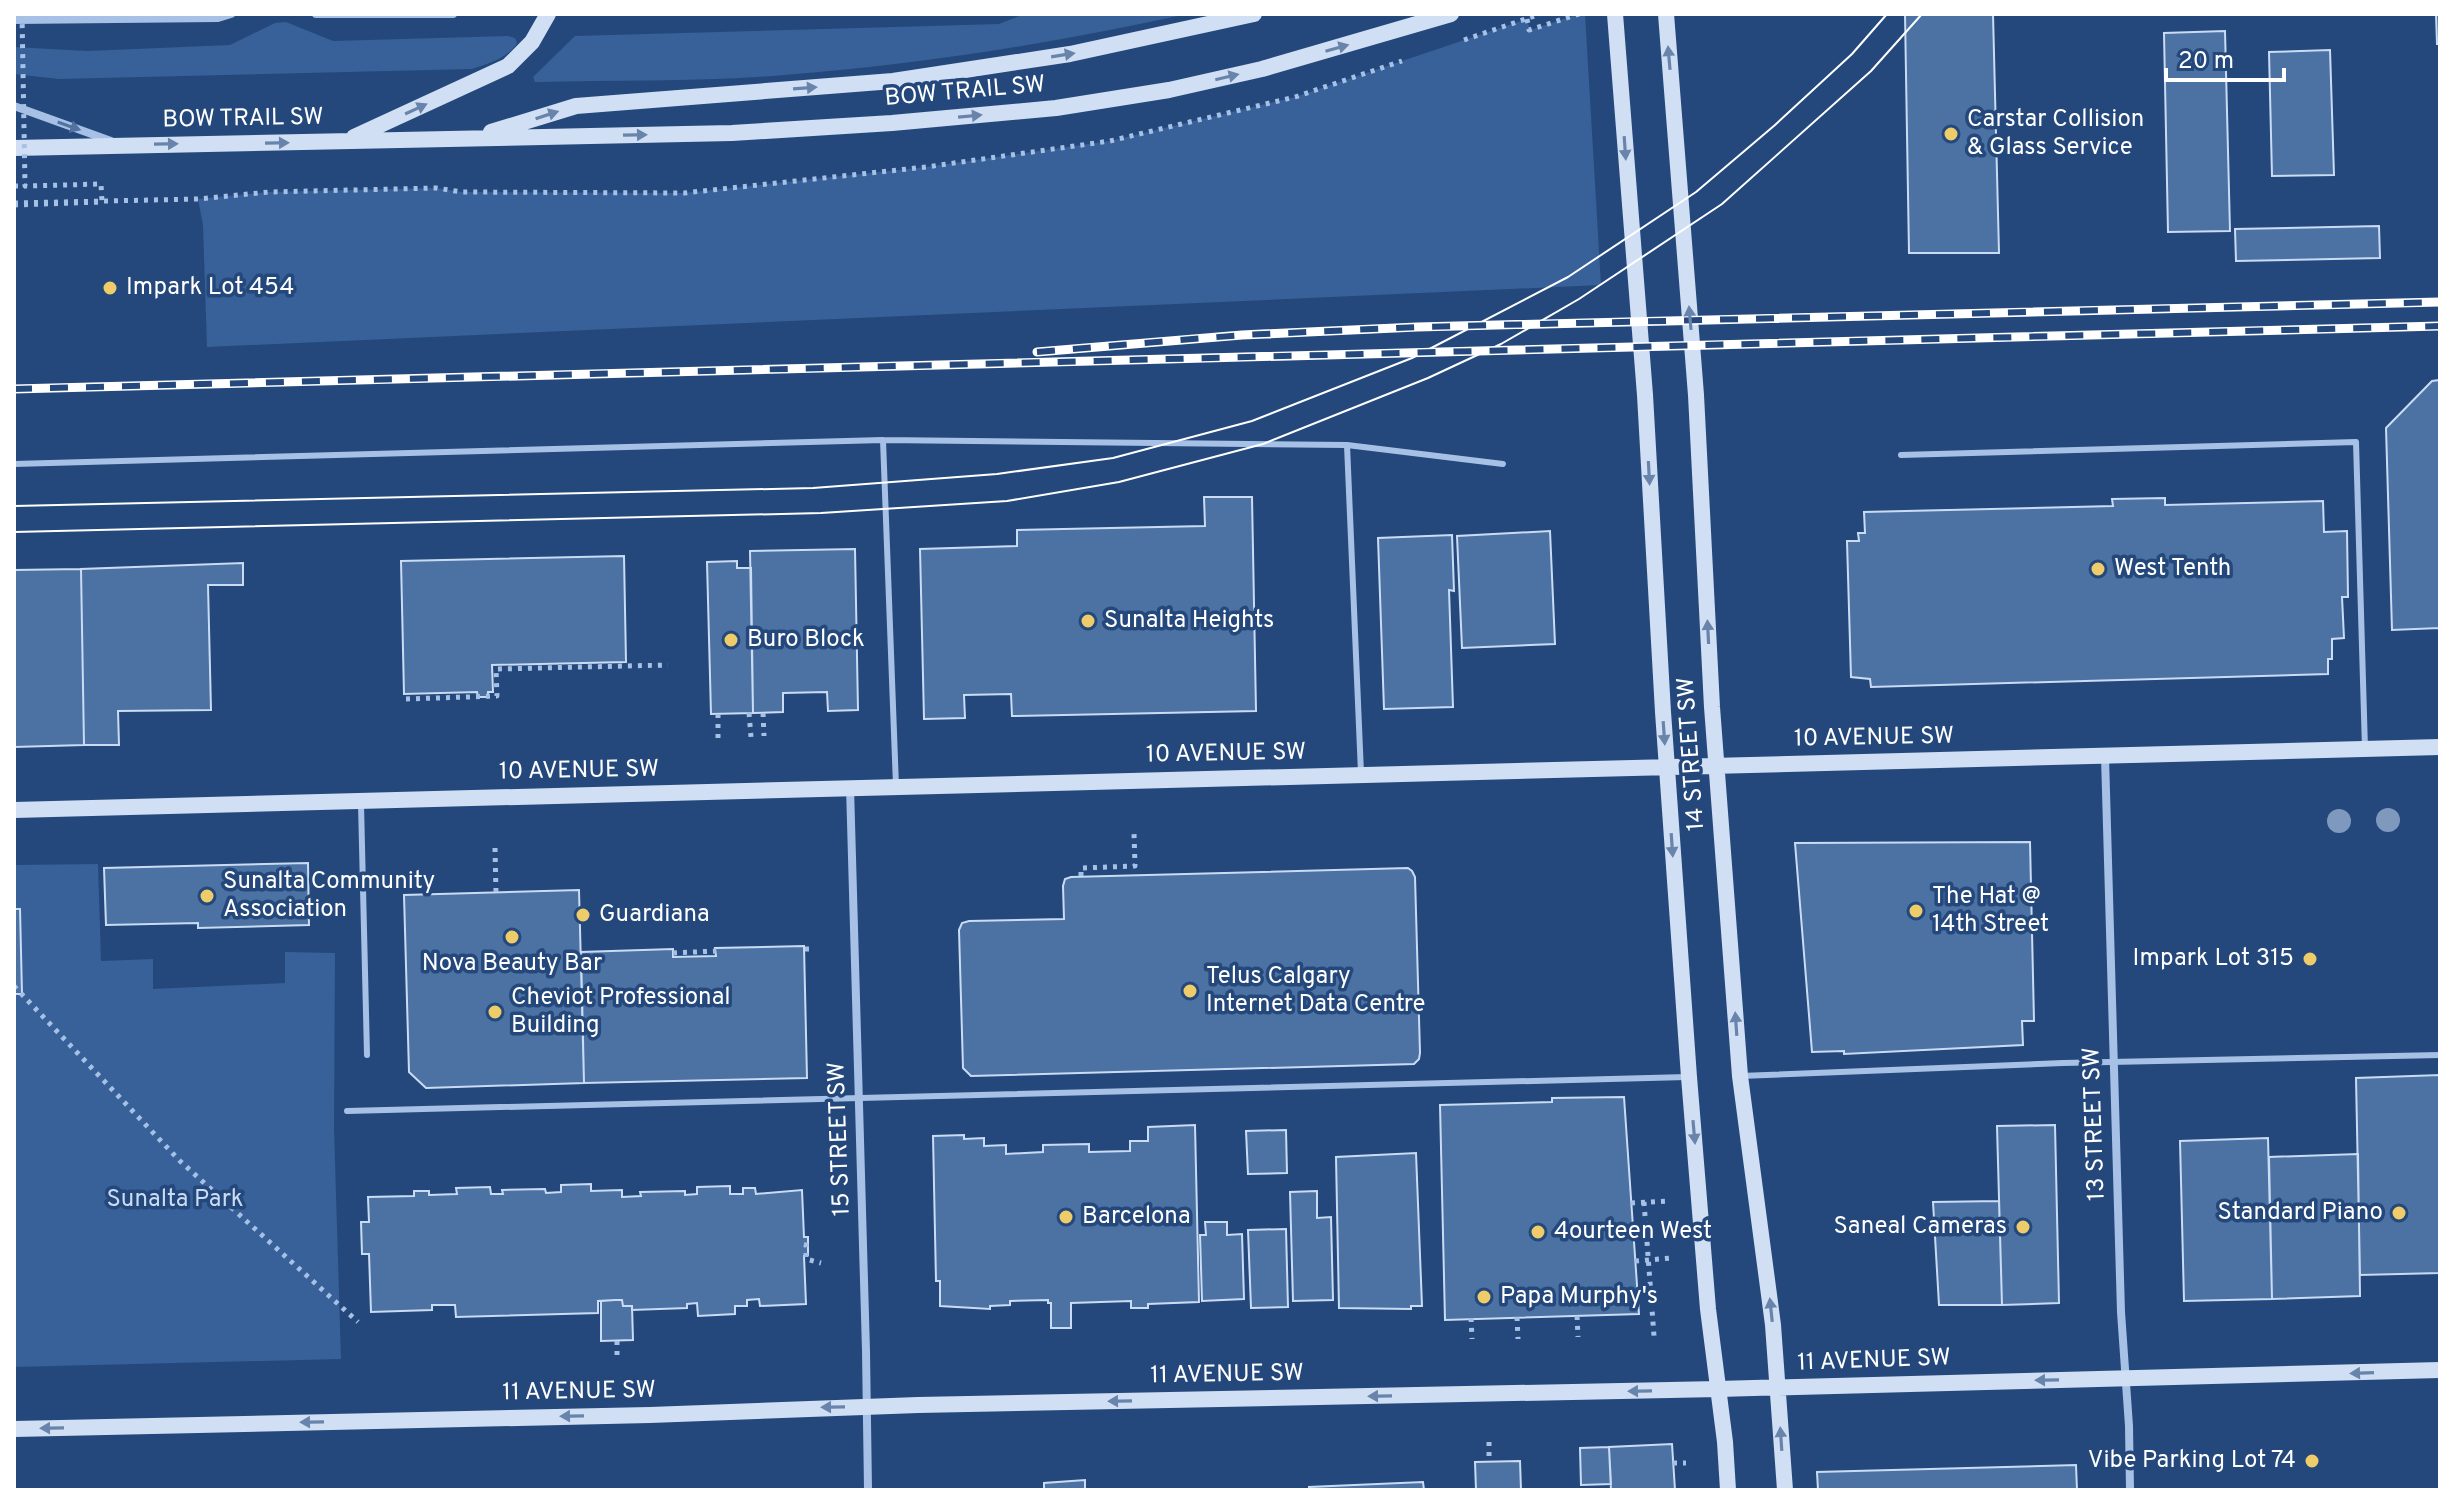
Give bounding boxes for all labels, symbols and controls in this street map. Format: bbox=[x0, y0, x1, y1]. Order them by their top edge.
scale bar bbox=[2166, 32, 2284, 82]
one-way arrow bbox=[1326, 41, 1350, 54]
one-way arrow bbox=[1662, 46, 1675, 71]
text: 20 m bbox=[2178, 47, 2234, 77]
one-way arrow bbox=[1051, 48, 1076, 61]
street label: BOW TRAIL SW bbox=[883, 70, 1047, 114]
one-way arrow bbox=[1214, 70, 1239, 83]
one-way arrow bbox=[793, 81, 818, 94]
one-way arrow bbox=[404, 102, 428, 116]
street label: BOW TRAIL SW bbox=[162, 103, 324, 135]
place label: Carstar Collision & Glass Service bbox=[1967, 105, 2144, 163]
one-way arrow bbox=[536, 108, 560, 120]
one-way arrow bbox=[958, 109, 983, 122]
one-way arrow bbox=[57, 120, 81, 132]
marker: Carstar Collision & Glass Service bbox=[1942, 125, 1960, 143]
one-way arrow bbox=[623, 129, 648, 141]
one-way arrow bbox=[265, 136, 290, 149]
one-way arrow bbox=[1619, 136, 1632, 161]
one-way arrow bbox=[154, 138, 179, 151]
place label: Impark Lot 454 bbox=[126, 273, 294, 303]
marker: Impark Lot 454 bbox=[101, 279, 119, 297]
one-way arrow bbox=[1683, 305, 1696, 330]
one-way arrow bbox=[1643, 461, 1656, 486]
place label: West Tenth bbox=[2114, 554, 2231, 584]
marker: West Tenth bbox=[2089, 560, 2107, 578]
place label: Sunalta Heights bbox=[1104, 606, 1274, 636]
marker: Sunalta Heights bbox=[1079, 612, 1097, 630]
one-way arrow bbox=[1702, 619, 1715, 644]
place label: Buro Block bbox=[747, 625, 865, 655]
marker: Buro Block bbox=[722, 631, 740, 649]
street label: 14 STREET SW bbox=[1672, 676, 1712, 832]
one-way arrow bbox=[1658, 720, 1671, 745]
street label: 10 AVENUE SW bbox=[1794, 722, 1954, 754]
street label: 10 AVENUE SW bbox=[1146, 738, 1306, 770]
street label: 10 AVENUE SW bbox=[499, 755, 659, 787]
one-way arrow bbox=[1666, 833, 1679, 858]
place label: Sunalta Community Association bbox=[223, 867, 435, 925]
place label: The Hat @ 14th Street bbox=[1932, 882, 2049, 940]
marker: Sunalta Community Association bbox=[198, 887, 216, 905]
place label: Guardiana bbox=[599, 900, 710, 930]
marker: The Hat @ 14th Street bbox=[1907, 902, 1925, 920]
marker: Guardiana bbox=[574, 906, 592, 924]
marker: Nova Beauty Bar bbox=[503, 928, 521, 946]
place label: Impark Lot 315 bbox=[2133, 944, 2294, 974]
place label: Nova Beauty Bar bbox=[422, 949, 602, 979]
marker: Impark Lot 315 bbox=[2301, 950, 2319, 968]
place label: Telus Calgary Internet Data Centre bbox=[1206, 962, 1425, 1020]
marker: Telus Calgary Internet Data Centre bbox=[1181, 982, 1199, 1000]
place label: Cheviot Professional Building bbox=[511, 983, 731, 1041]
marker: Cheviot Professional Building bbox=[486, 1003, 504, 1021]
one-way arrow bbox=[1729, 1011, 1742, 1036]
street label: 13 STREET SW bbox=[2077, 1046, 2113, 1202]
street label: 15 STREET SW bbox=[822, 1061, 858, 1217]
one-way arrow bbox=[1687, 1120, 1700, 1145]
park label: Sunalta Park bbox=[106, 1185, 244, 1215]
place label: Standard Piano bbox=[2218, 1198, 2383, 1228]
place label: Barcelona bbox=[1082, 1202, 1191, 1232]
marker: Standard Piano bbox=[2390, 1204, 2408, 1222]
marker: Barcelona bbox=[1057, 1208, 1075, 1226]
place label: Saneal Cameras bbox=[1833, 1212, 2007, 1242]
place label: 4ourteen West bbox=[1554, 1217, 1712, 1247]
marker: Saneal Cameras bbox=[2014, 1218, 2032, 1236]
marker: 4ourteen West bbox=[1529, 1223, 1547, 1241]
place label: Papa Murphy's bbox=[1500, 1282, 1658, 1312]
marker: Papa Murphy's bbox=[1475, 1288, 1493, 1306]
one-way arrow bbox=[1765, 1297, 1778, 1322]
street label: 11 AVENUE SW bbox=[1797, 1343, 1951, 1379]
street label: 11 AVENUE SW bbox=[1150, 1359, 1304, 1391]
one-way arrow bbox=[2349, 1366, 2374, 1379]
one-way arrow bbox=[2034, 1374, 2059, 1387]
street label: 11 AVENUE SW bbox=[502, 1376, 656, 1408]
one-way arrow bbox=[1627, 1384, 1652, 1397]
one-way arrow bbox=[1367, 1390, 1392, 1402]
one-way arrow bbox=[1107, 1395, 1132, 1407]
one-way arrow bbox=[820, 1401, 845, 1414]
one-way arrow bbox=[559, 1410, 584, 1423]
one-way arrow bbox=[299, 1416, 324, 1428]
one-way arrow bbox=[39, 1422, 64, 1434]
one-way arrow bbox=[1774, 1426, 1787, 1451]
place label: Vibe Parking Lot 74 bbox=[2088, 1446, 2296, 1476]
marker: Vibe Parking Lot 74 bbox=[2303, 1452, 2321, 1470]

